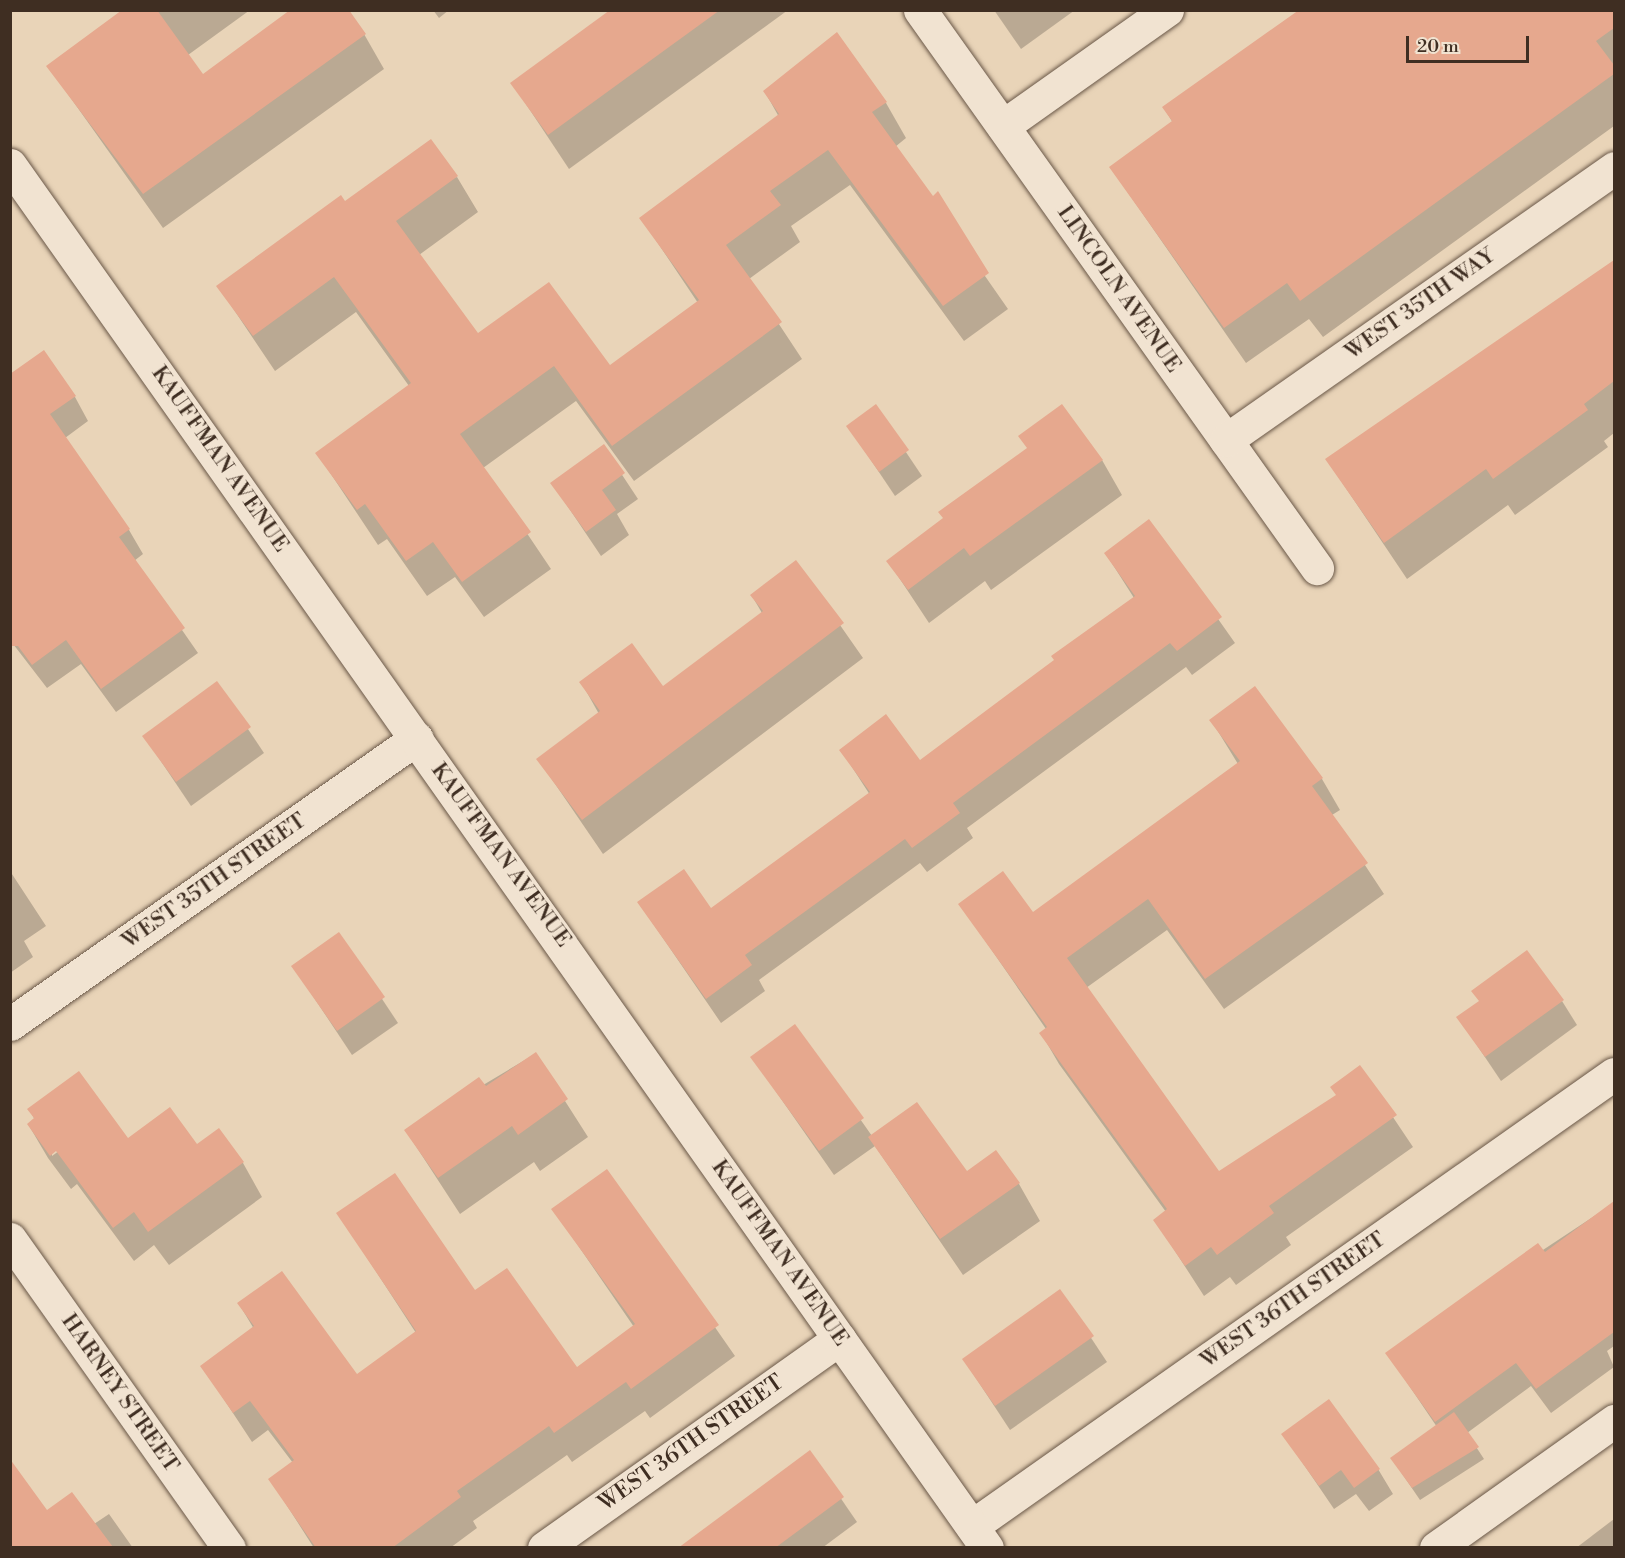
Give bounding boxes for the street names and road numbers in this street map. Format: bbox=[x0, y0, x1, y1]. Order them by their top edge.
street label: LINCOLN AVENUE bbox=[1051, 200, 1187, 378]
street label: WEST 35TH WAY bbox=[1340, 243, 1500, 365]
street label: KAUFFMAN AVENUE bbox=[146, 361, 294, 557]
street label: KAUFFMAN AVENUE bbox=[425, 758, 577, 952]
street label: WEST 35TH STREET bbox=[117, 808, 311, 954]
street label: KAUFFMAN AVENUE bbox=[706, 1155, 854, 1351]
street label: WEST 36TH STREET bbox=[1195, 1226, 1391, 1374]
street label: HARNEY STREET bbox=[56, 1309, 184, 1477]
street label: WEST 36TH STREET bbox=[593, 1369, 789, 1517]

